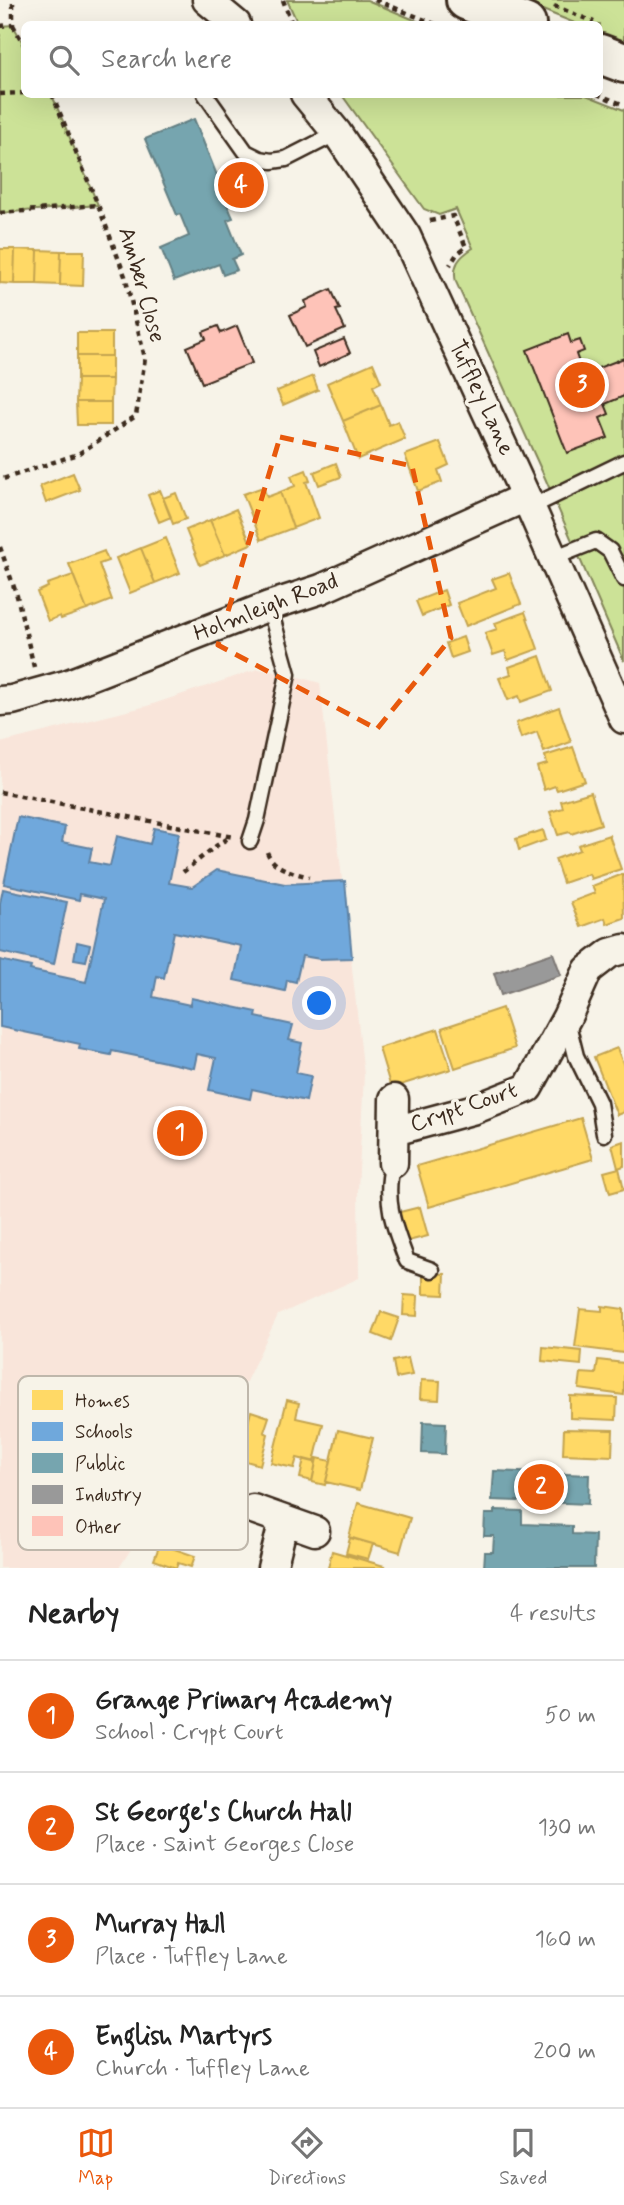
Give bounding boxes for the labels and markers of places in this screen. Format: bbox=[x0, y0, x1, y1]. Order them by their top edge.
pin: 4 bbox=[218, 159, 264, 211]
pin: 3 bbox=[559, 359, 605, 411]
pin: 1 bbox=[157, 1107, 203, 1159]
pin: 2 bbox=[518, 1461, 564, 1513]

